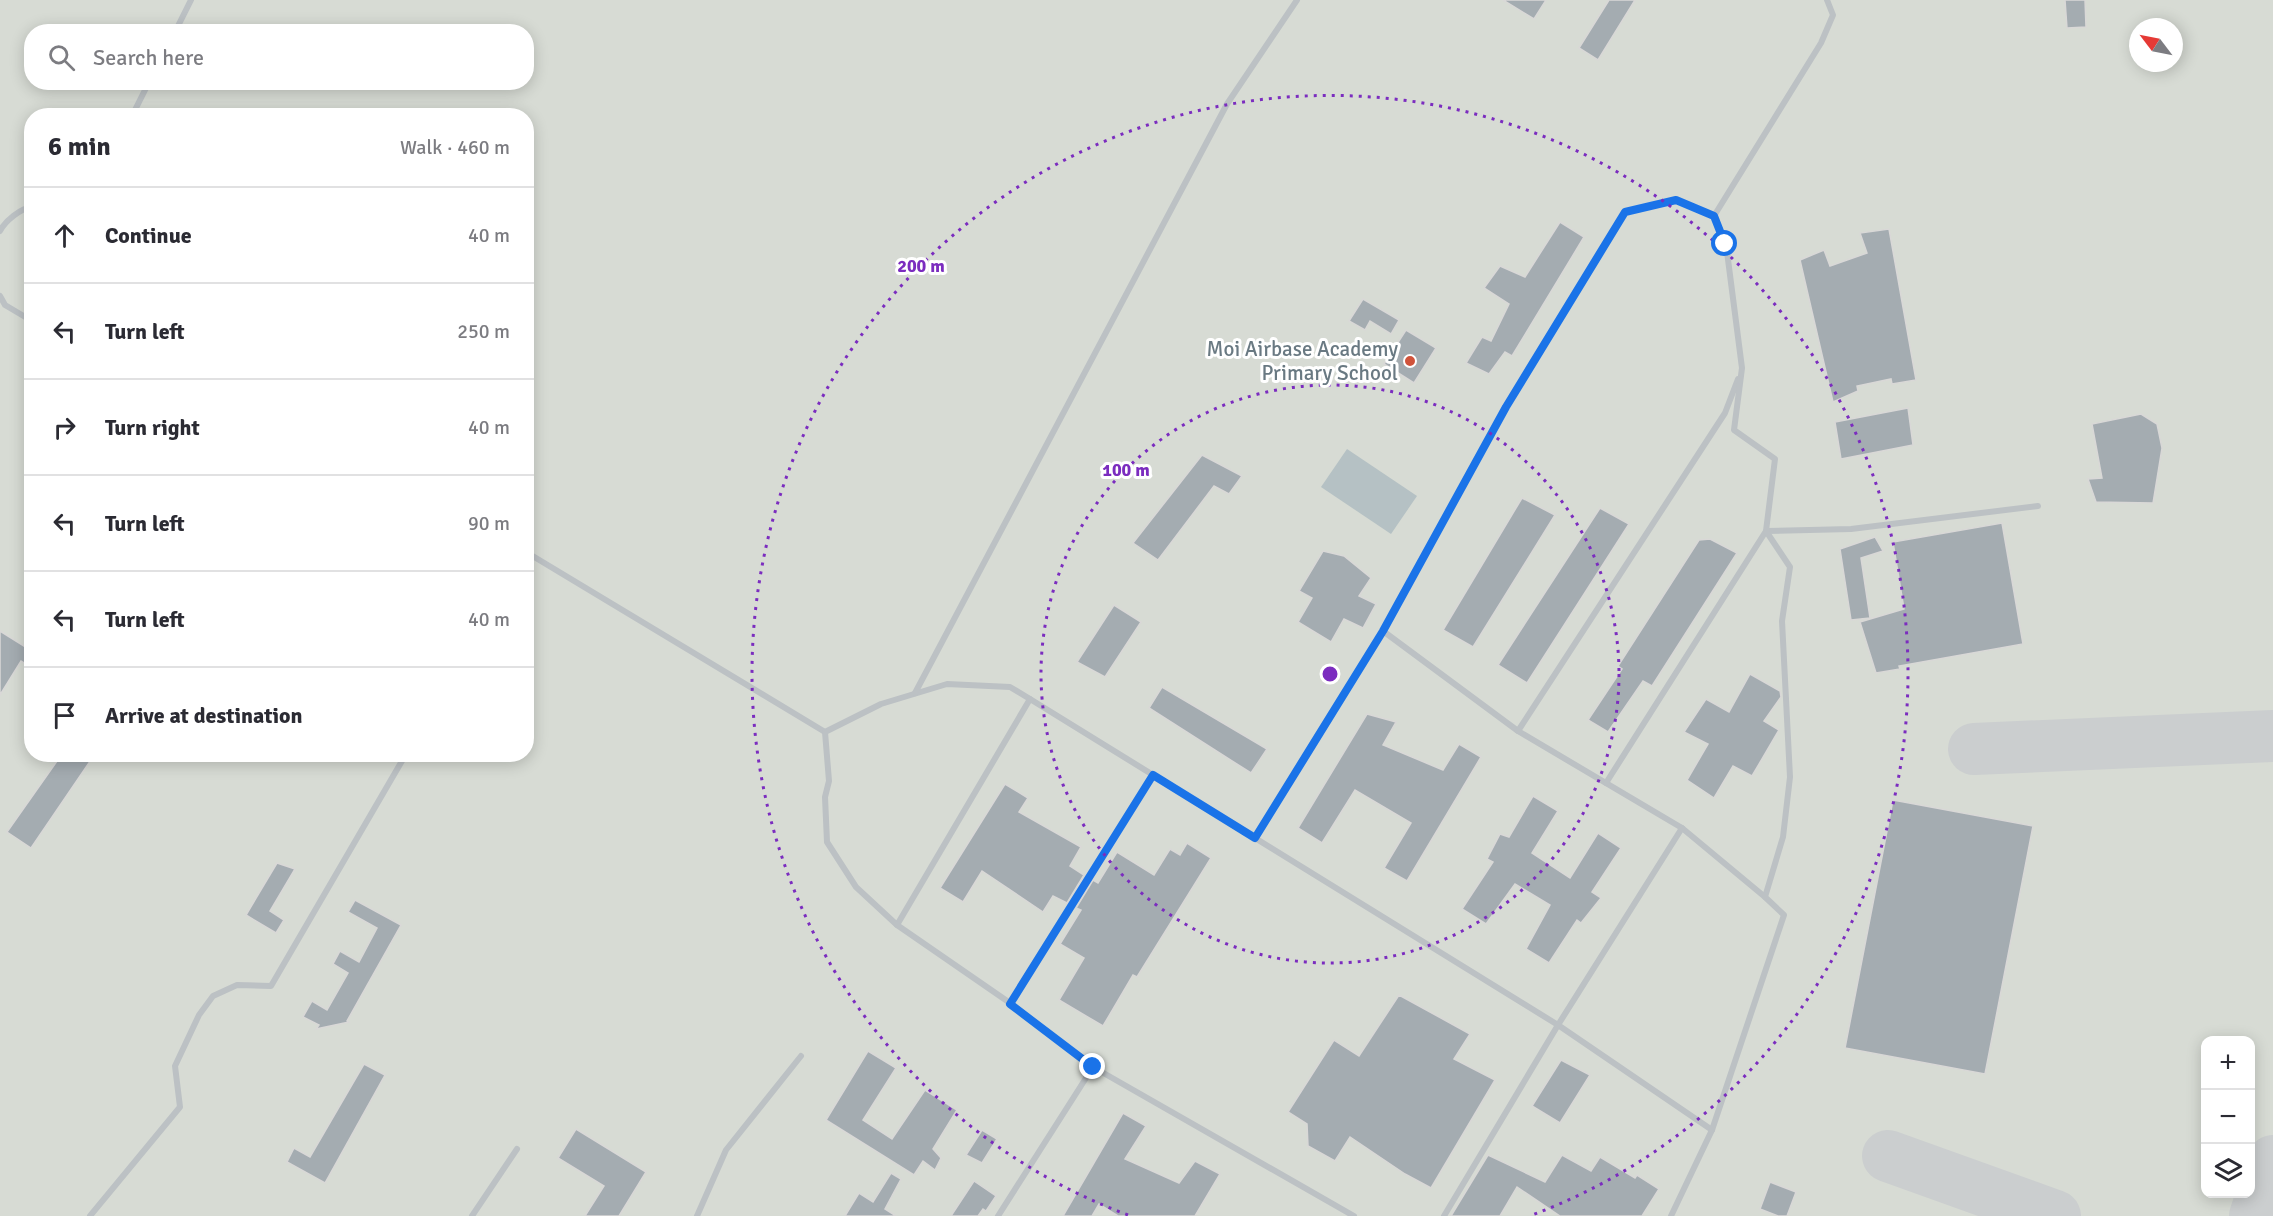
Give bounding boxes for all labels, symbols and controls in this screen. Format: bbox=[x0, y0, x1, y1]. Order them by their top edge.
north arrow bbox=[2129, 18, 2183, 72]
search box bbox=[24, 24, 534, 90]
icon: search bbox=[45, 41, 78, 74]
text: Search here bbox=[93, 44, 204, 71]
text: 6 min bbox=[48, 131, 111, 163]
text: Walk · 460 m bbox=[400, 135, 510, 160]
icon: ahead bbox=[48, 219, 81, 252]
text: Continue bbox=[105, 222, 192, 249]
text: 40 m bbox=[468, 223, 510, 248]
route start bbox=[1711, 230, 1737, 256]
text: 200 m bbox=[897, 255, 945, 277]
icon: left bbox=[48, 315, 81, 348]
text: Turn left bbox=[105, 318, 185, 345]
text: 250 m bbox=[457, 319, 510, 344]
place label: Moi Airbase Academy Primary School bbox=[1207, 336, 1398, 386]
marker: Moi Airbase Academy Primary School bbox=[1403, 354, 1417, 368]
icon: right bbox=[48, 411, 81, 444]
text: Turn right bbox=[105, 414, 200, 441]
text: 40 m bbox=[468, 415, 510, 440]
text: 100 m bbox=[1102, 459, 1150, 481]
icon: left bbox=[48, 507, 81, 540]
text: Turn left bbox=[105, 510, 185, 537]
text: 90 m bbox=[468, 511, 510, 536]
icon: left bbox=[48, 603, 81, 636]
text: Turn left bbox=[105, 606, 185, 633]
text: 40 m bbox=[468, 607, 510, 632]
centre of rings bbox=[1320, 664, 1340, 684]
icon: arrive bbox=[48, 699, 81, 732]
text: Arrive at destination bbox=[105, 702, 302, 729]
map controls bbox=[2201, 1036, 2255, 1198]
button: + bbox=[2201, 1036, 2255, 1090]
route end bbox=[1079, 1053, 1105, 1079]
button: − bbox=[2201, 1090, 2255, 1144]
button: layers bbox=[2201, 1144, 2255, 1198]

